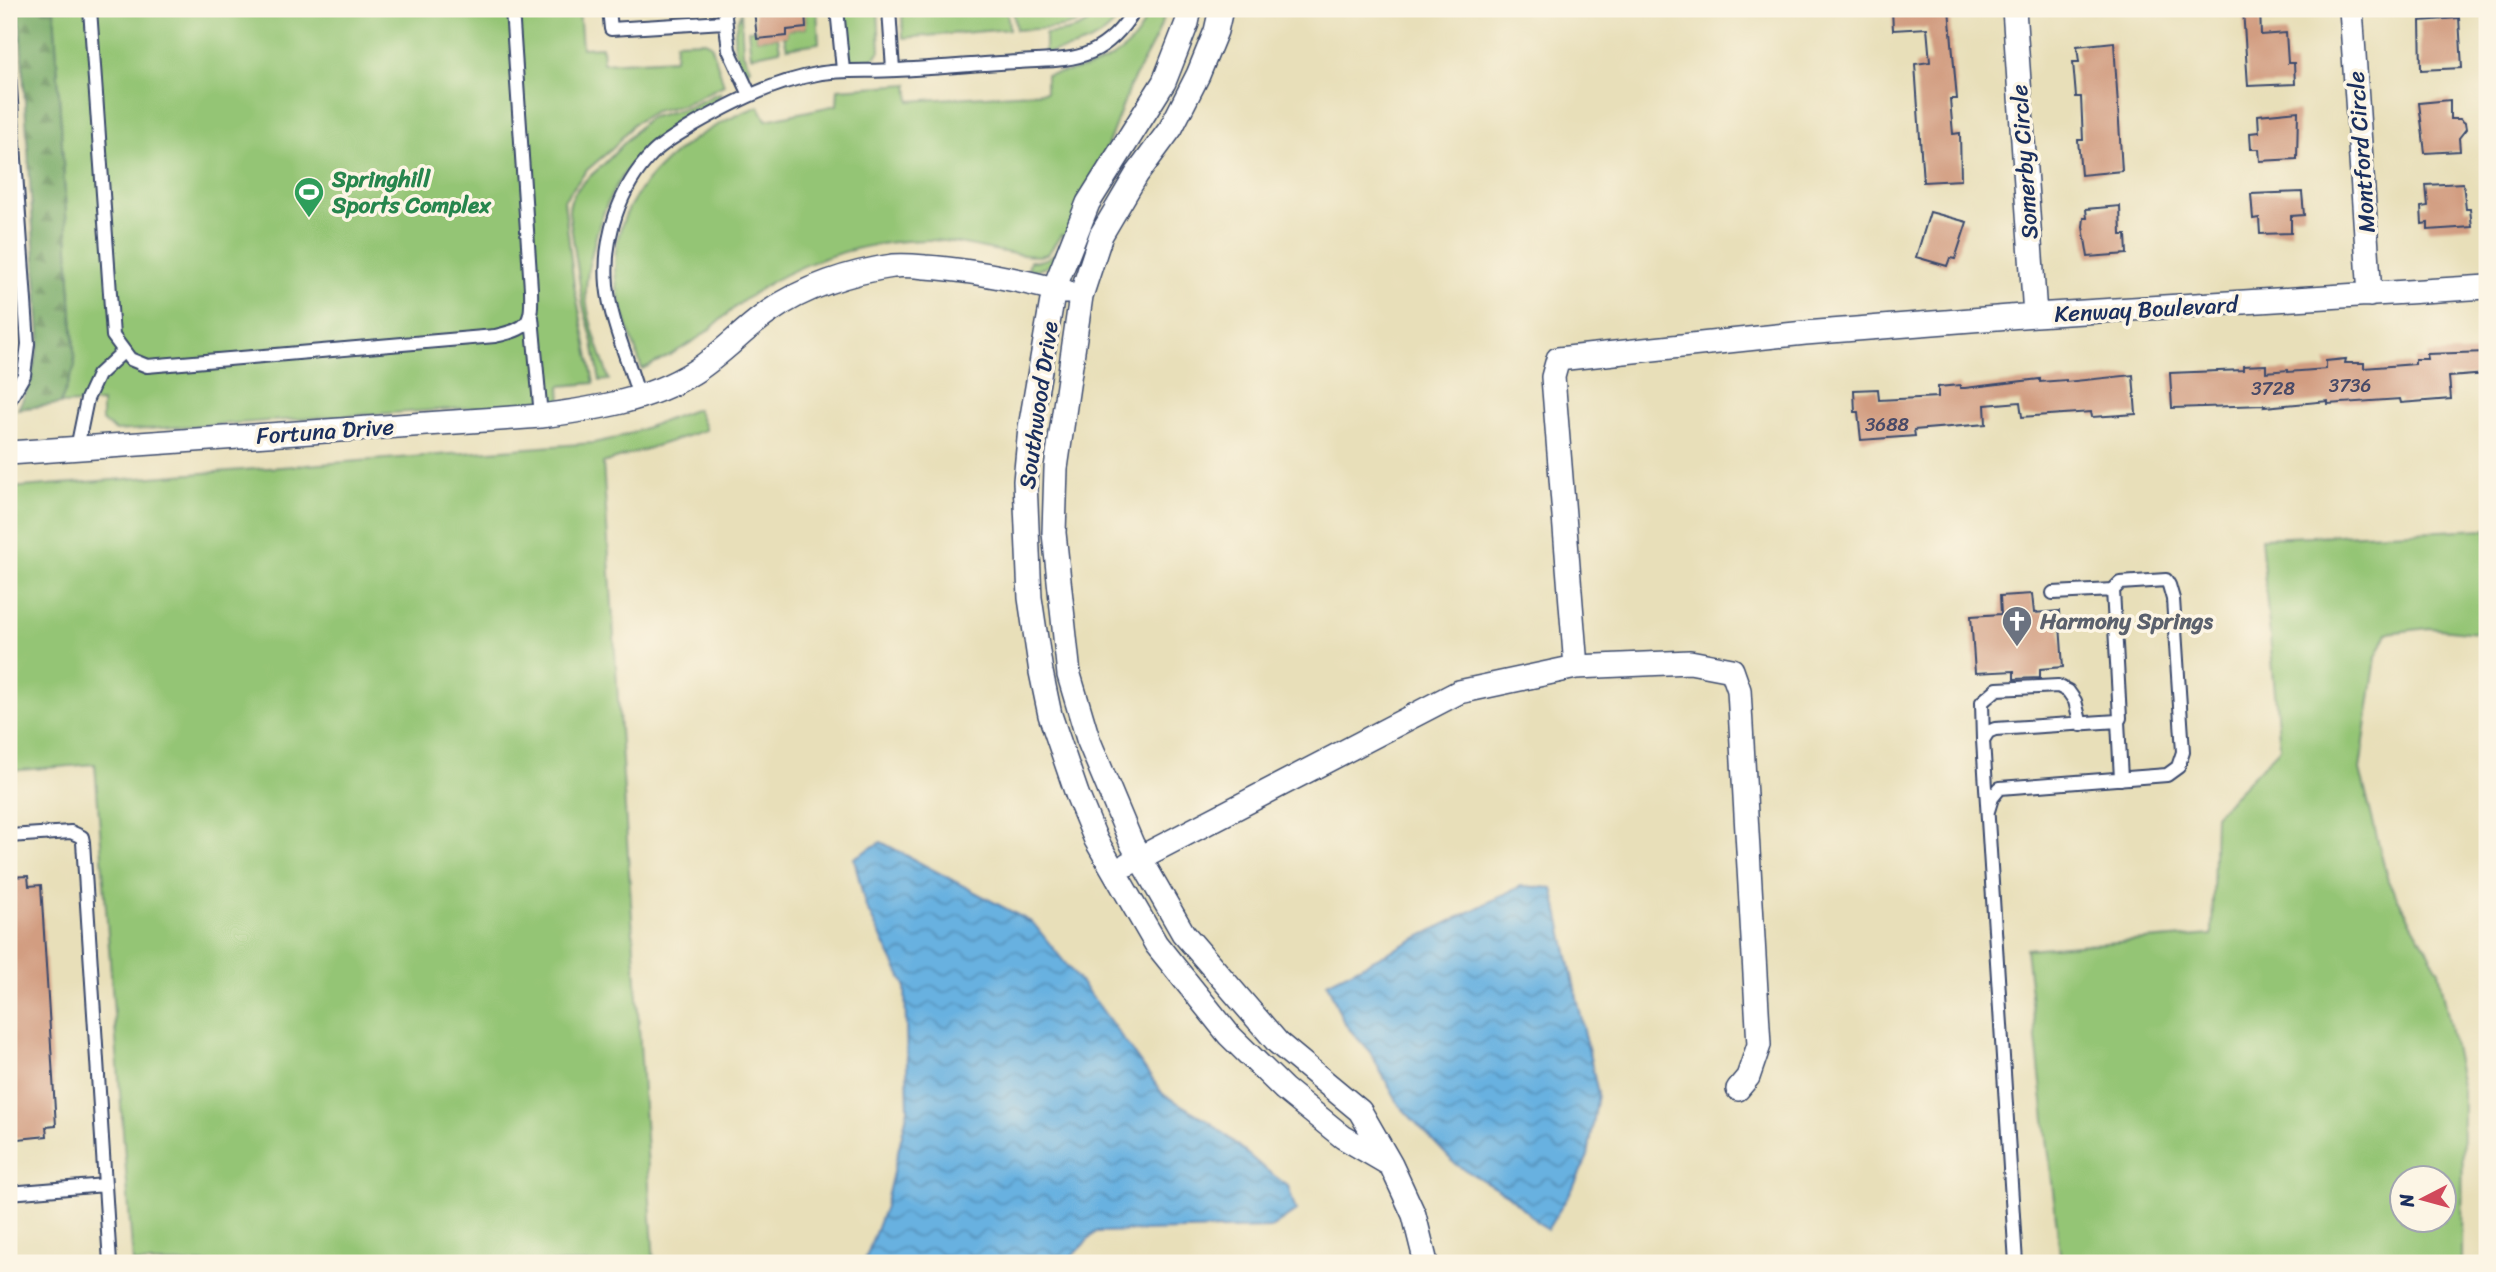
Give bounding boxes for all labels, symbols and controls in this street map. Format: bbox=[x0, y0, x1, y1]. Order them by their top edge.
street label: Montford Circle bbox=[2335, 70, 2388, 234]
street label: Somerby Circle bbox=[1999, 83, 2050, 241]
place label: Springhill Sports Complex bbox=[331, 159, 492, 226]
sports icon: Springhill Sports Complex bbox=[292, 175, 326, 219]
street label: Kenway Boulevard bbox=[2053, 284, 2241, 335]
street label: Southwood Drive bbox=[1006, 319, 1071, 492]
house number: 3736 bbox=[2329, 369, 2371, 402]
house number: 3728 bbox=[2251, 372, 2295, 405]
street label: Fortuna Drive bbox=[255, 406, 396, 457]
house number: 3688 bbox=[1865, 408, 1910, 441]
place label: Harmony Springs bbox=[2039, 601, 2213, 642]
church icon: Harmony Springs bbox=[2000, 604, 2034, 648]
north arrow bbox=[2388, 1164, 2458, 1234]
text: N bbox=[2389, 1192, 2424, 1210]

